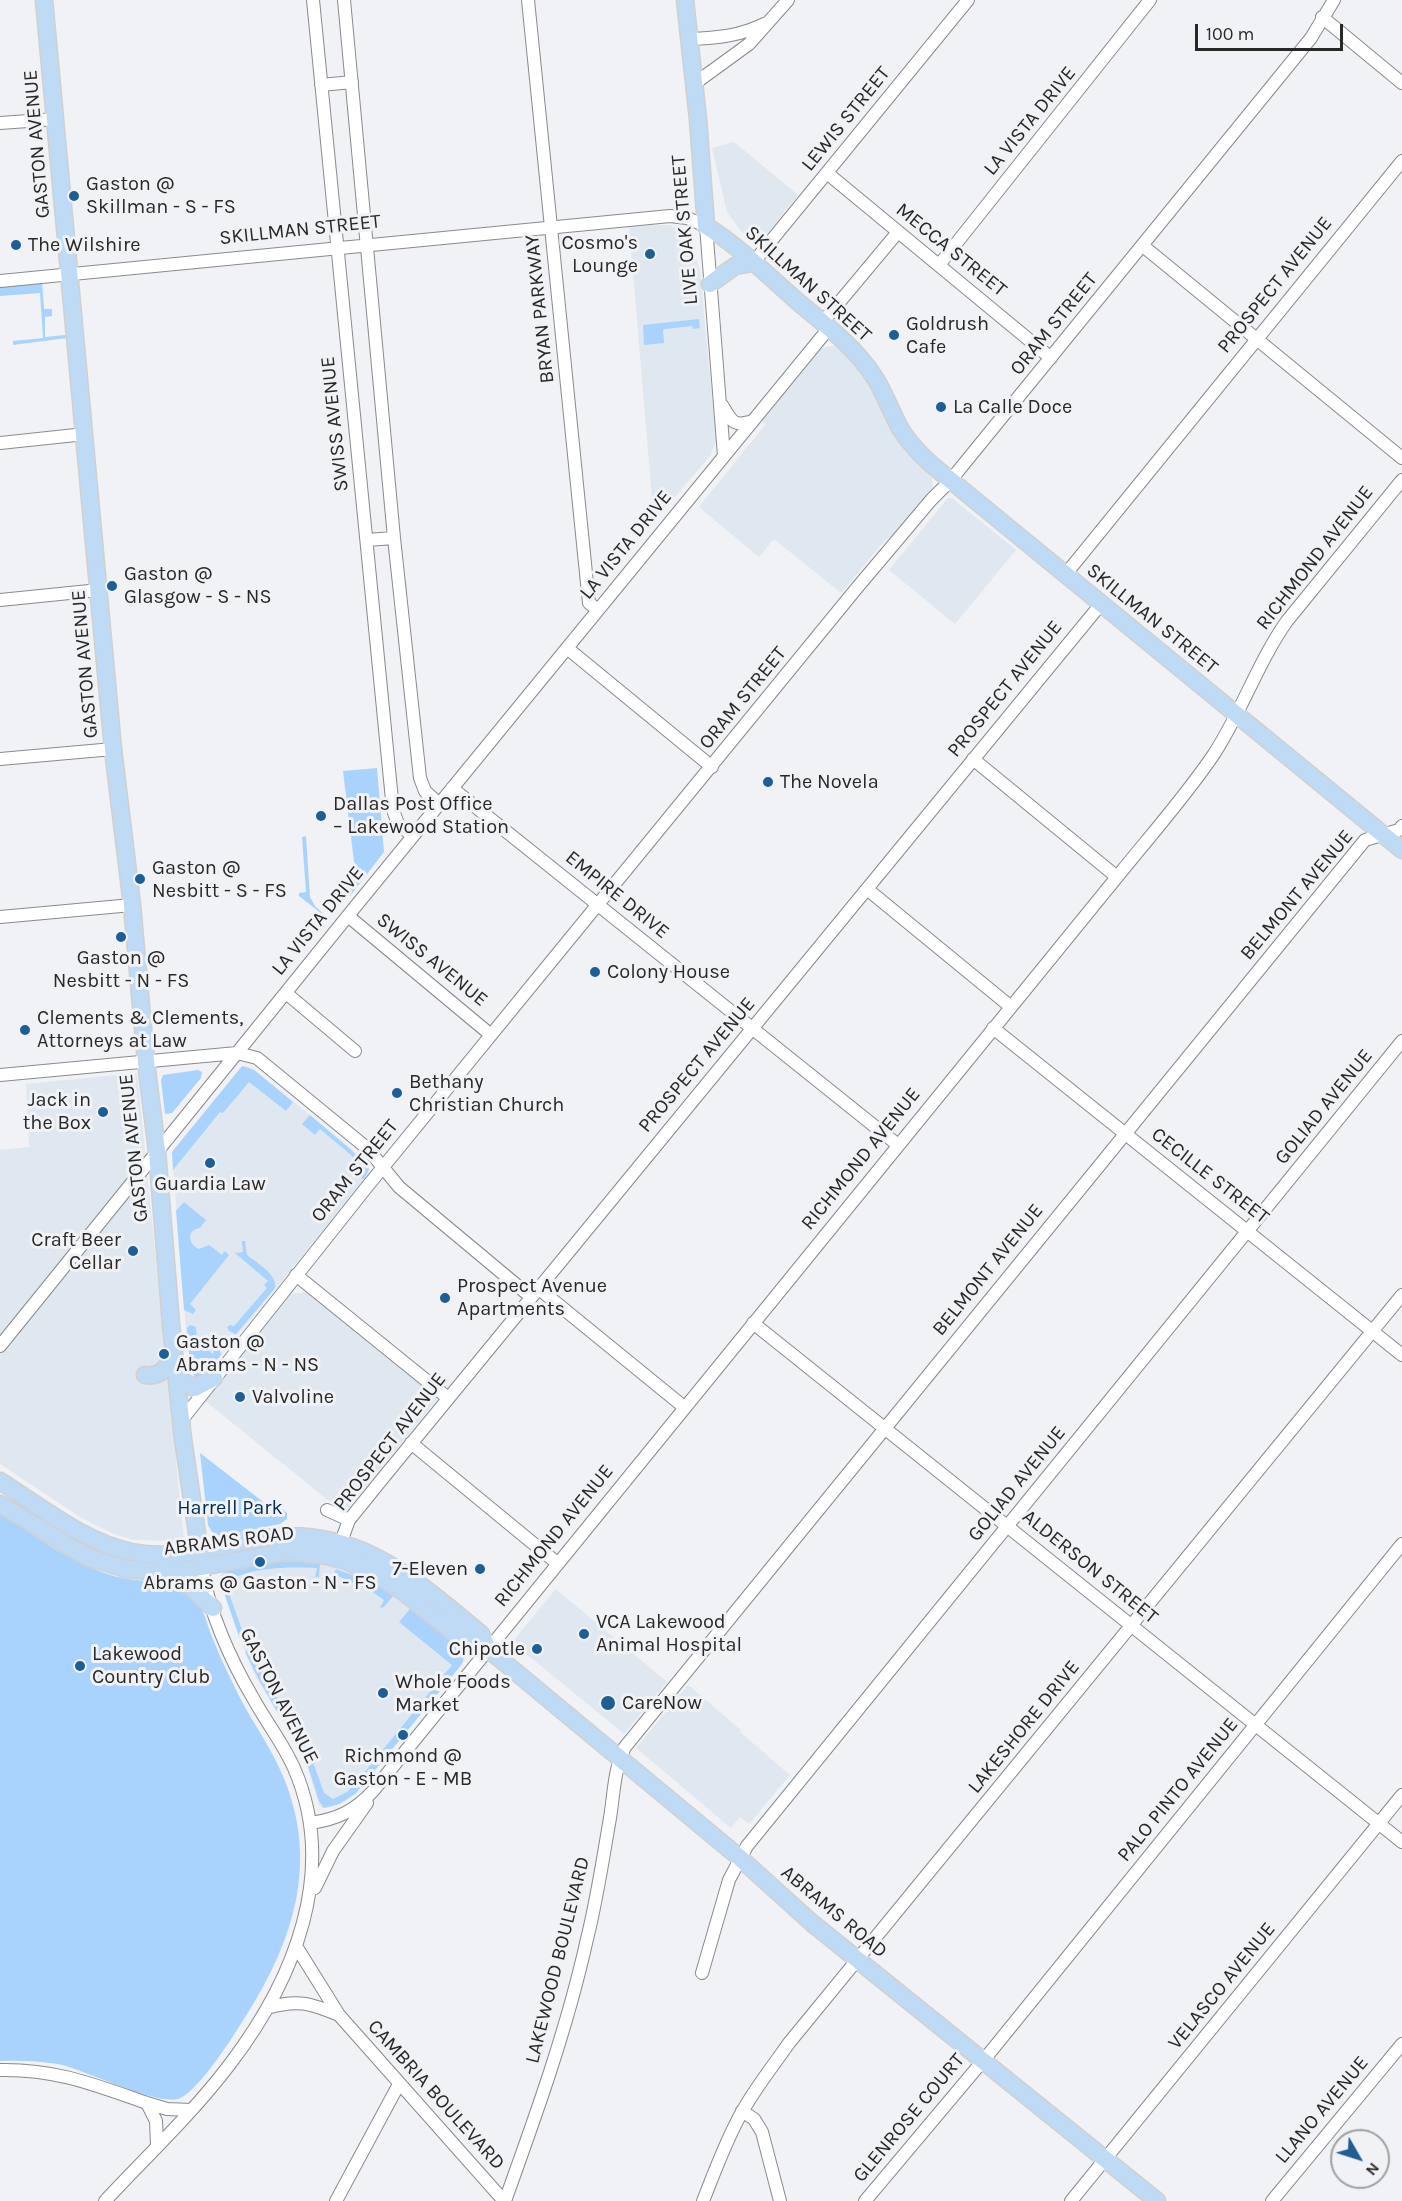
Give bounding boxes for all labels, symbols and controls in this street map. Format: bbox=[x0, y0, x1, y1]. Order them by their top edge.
scale bar bbox=[1198, 12, 1346, 50]
text: 100 m bbox=[1206, 23, 1254, 45]
street label: LEWIS STREET bbox=[796, 62, 896, 176]
street label: LA VISTA DRIVE bbox=[979, 62, 1081, 180]
street label: GASTON AVENUE bbox=[19, 69, 55, 219]
street label: LIVE OAK STREET bbox=[666, 154, 704, 306]
place label: Gaston @ Skillman - S - FS bbox=[86, 172, 236, 219]
marker: Gaston @ Skillman - S - FS bbox=[67, 189, 81, 203]
street label: MECCA STREET bbox=[891, 198, 1011, 302]
street label: SKILLMAN STREET bbox=[218, 210, 382, 250]
street label: PROSPECT AVENUE bbox=[1212, 212, 1338, 358]
street label: SKILLMAN STREET bbox=[740, 221, 876, 347]
place label: Cosmo's Lounge bbox=[561, 231, 638, 278]
place label: The Wilshire bbox=[28, 233, 141, 257]
street label: BRYAN PARKWAY bbox=[520, 233, 560, 385]
marker: The Wilshire bbox=[9, 238, 23, 252]
marker: Cosmo's Lounge bbox=[643, 247, 657, 261]
street label: ORAM STREET bbox=[1005, 268, 1103, 380]
place label: Goldrush Cafe bbox=[906, 312, 989, 359]
marker: Goldrush Cafe bbox=[887, 328, 901, 342]
street label: SWISS AVENUE bbox=[316, 355, 354, 493]
place label: La Calle Doce bbox=[953, 395, 1072, 419]
marker: La Calle Doce bbox=[934, 400, 948, 414]
street label: RICHMOND AVENUE bbox=[1251, 481, 1379, 635]
street label: LA VISTA DRIVE bbox=[575, 486, 677, 604]
street label: SKILLMAN STREET bbox=[1081, 559, 1223, 679]
place label: Gaston @ Glasgow - S - NS bbox=[124, 562, 271, 609]
marker: Gaston @ Glasgow - S - NS bbox=[105, 579, 119, 593]
street label: GASTON AVENUE bbox=[67, 589, 103, 739]
street label: PROSPECT AVENUE bbox=[942, 616, 1068, 762]
street label: ORAM STREET bbox=[694, 642, 792, 754]
place label: The Novela bbox=[780, 770, 879, 794]
marker: The Novela bbox=[761, 775, 775, 789]
place label: Dallas Post Office – Lakewood Station bbox=[333, 792, 509, 839]
marker: Dallas Post Office – Lakewood Station bbox=[314, 809, 328, 823]
street label: BELMONT AVENUE bbox=[1236, 825, 1358, 965]
street label: EMPIRE DRIVE bbox=[560, 846, 674, 944]
place label: Gaston @ Nesbitt - S - FS bbox=[152, 856, 287, 903]
street label: LA VISTA DRIVE bbox=[267, 862, 369, 980]
marker: Gaston @ Nesbitt - S - FS bbox=[133, 872, 147, 886]
street label: SWISS AVENUE bbox=[372, 908, 492, 1012]
marker: Gaston @ Nesbitt - N - FS bbox=[114, 930, 128, 944]
place label: Gaston @ Nesbitt - N - FS bbox=[53, 946, 189, 993]
place label: Colony House bbox=[607, 960, 730, 984]
marker: Colony House bbox=[588, 965, 602, 979]
street label: PROSPECT AVENUE bbox=[633, 993, 761, 1137]
place label: Clements & Clements, Attorneys at Law bbox=[37, 1006, 243, 1053]
marker: Clements & Clements, Attorneys at Law bbox=[18, 1023, 32, 1037]
street label: GOLIAD AVENUE bbox=[1270, 1044, 1378, 1170]
place label: Bethany Christian Church bbox=[409, 1070, 564, 1117]
street label: GASTON AVENUE bbox=[114, 1073, 154, 1223]
street label: RICHMOND AVENUE bbox=[796, 1083, 926, 1235]
marker: Bethany Christian Church bbox=[390, 1086, 404, 1100]
place label: Jack in the Box bbox=[23, 1088, 91, 1135]
marker: Jack in the Box bbox=[96, 1105, 110, 1119]
street label: ORAM STREET bbox=[306, 1115, 404, 1227]
street label: CECILLE STREET bbox=[1146, 1123, 1274, 1229]
marker: Guardia Law bbox=[203, 1156, 217, 1170]
place label: Guardia Law bbox=[154, 1172, 266, 1196]
street label: BELMONT AVENUE bbox=[927, 1199, 1049, 1341]
place label: Craft Beer Cellar bbox=[31, 1228, 121, 1275]
marker: Craft Beer Cellar bbox=[126, 1244, 140, 1258]
place label: Prospect Avenue Apartments bbox=[457, 1274, 607, 1321]
marker: Prospect Avenue Apartments bbox=[438, 1291, 452, 1305]
place label: Gaston @ Abrams - N - NS bbox=[176, 1330, 319, 1377]
marker: Gaston @ Abrams - N - NS bbox=[157, 1347, 171, 1361]
street label: PROSPECT AVENUE bbox=[329, 1368, 451, 1516]
place label: Valvoline bbox=[252, 1385, 334, 1409]
marker: Valvoline bbox=[233, 1390, 247, 1404]
street label: GOLIAD AVENUE bbox=[963, 1421, 1071, 1547]
street label: RICHMOND AVENUE bbox=[489, 1460, 619, 1612]
park label: Harrell Park bbox=[177, 1496, 283, 1520]
street label: ALDERSON STREET bbox=[1017, 1505, 1163, 1629]
street label: ABRAMS ROAD bbox=[162, 1521, 296, 1561]
marker: Abrams @ Gaston - N - FS bbox=[253, 1555, 267, 1569]
place label: 7-Eleven bbox=[392, 1557, 468, 1581]
marker: 7-Eleven bbox=[473, 1562, 487, 1576]
place label: Abrams @ Gaston - N - FS bbox=[143, 1571, 377, 1595]
place label: VCA Lakewood Animal Hospital bbox=[596, 1610, 742, 1657]
street label: GASTON AVENUE bbox=[234, 1624, 324, 1768]
marker: VCA Lakewood Animal Hospital bbox=[577, 1627, 591, 1641]
place label: Chipotle bbox=[449, 1637, 525, 1661]
place label: Lakewood Country Club bbox=[92, 1642, 210, 1689]
marker: Chipotle bbox=[530, 1642, 544, 1656]
street label: LAKESHORE DRIVE bbox=[963, 1656, 1085, 1798]
marker: Lakewood Country Club bbox=[73, 1659, 87, 1673]
place label: Whole Foods Market bbox=[395, 1670, 511, 1717]
marker: Whole Foods Market bbox=[376, 1686, 390, 1700]
place label: CareNow bbox=[622, 1691, 702, 1715]
marker: CareNow bbox=[599, 1694, 617, 1712]
street label: PALO PINTO AVENUE bbox=[1113, 1713, 1243, 1867]
marker: Richmond @ Gaston - E - MB bbox=[396, 1728, 410, 1742]
place label: Richmond @ Gaston - E - MB bbox=[334, 1744, 472, 1791]
street label: LAKEWOOD BOULEVARD bbox=[521, 1854, 595, 2066]
street label: ABRAMS ROAD bbox=[776, 1861, 892, 1963]
street label: VELASCO AVENUE bbox=[1163, 1918, 1281, 2054]
street label: CAMBRIA BOULEVARD bbox=[362, 2015, 510, 2175]
street label: GLENROSE COURT bbox=[848, 2049, 970, 2187]
street label: LLANO AVENUE bbox=[1270, 2051, 1374, 2169]
north arrow bbox=[1330, 2129, 1390, 2189]

